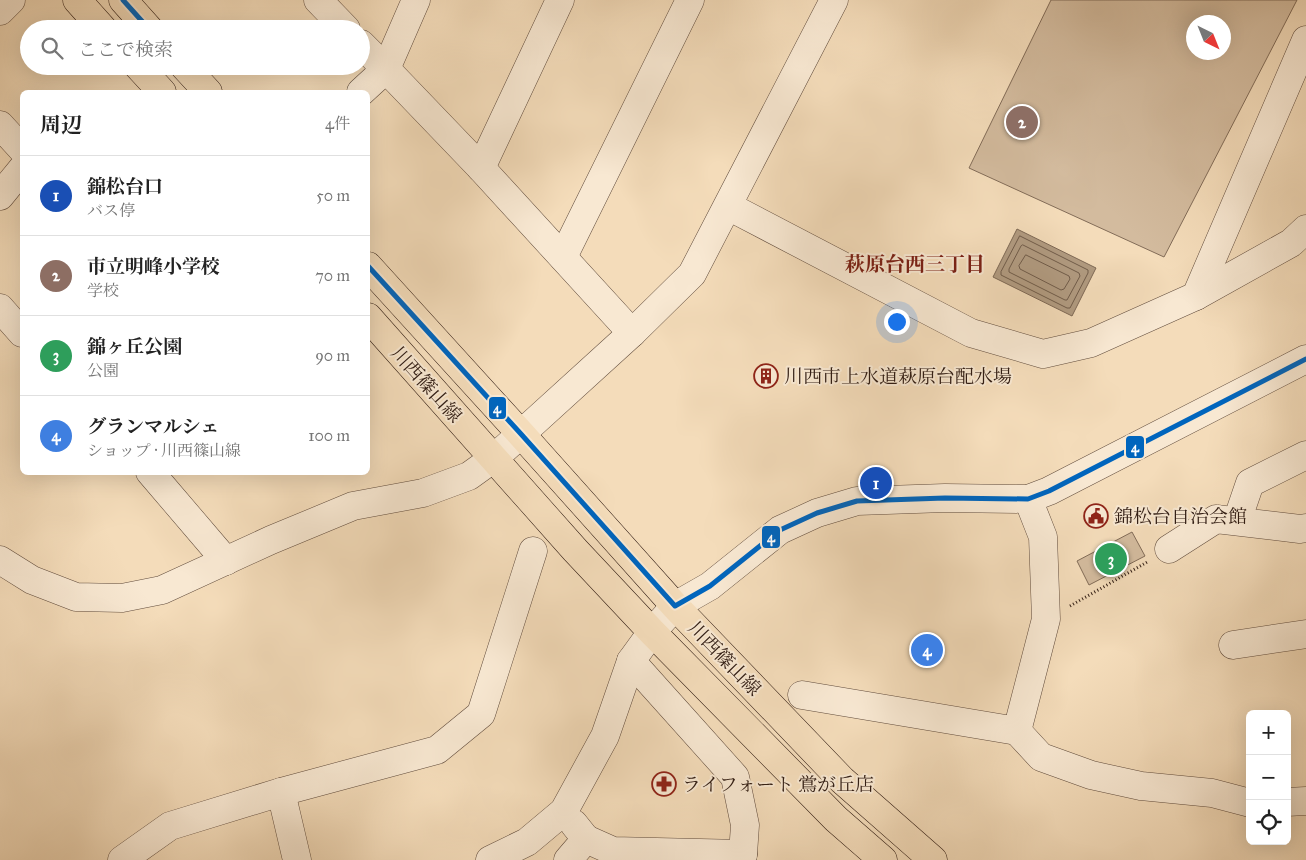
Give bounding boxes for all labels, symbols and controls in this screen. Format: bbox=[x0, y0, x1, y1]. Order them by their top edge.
north arrow bbox=[1186, 15, 1231, 60]
search box bbox=[20, 20, 370, 75]
icon: search bbox=[38, 34, 66, 62]
text: ここで検索 bbox=[78, 38, 173, 61]
pin: 2 bbox=[1006, 103, 1038, 141]
text: 周辺 bbox=[40, 112, 82, 138]
text: 4件 bbox=[325, 114, 350, 133]
text: 錦松台口 bbox=[87, 175, 163, 198]
text: 1 bbox=[53, 186, 59, 205]
text: 50 m bbox=[316, 186, 350, 205]
text: バス停 bbox=[87, 201, 135, 220]
district label: 萩原台西三丁目 bbox=[845, 252, 985, 276]
text: 市立明峰小学校 bbox=[87, 255, 220, 278]
text: 2 bbox=[52, 266, 60, 285]
text: 70 m bbox=[315, 266, 350, 285]
text: 学校 bbox=[87, 281, 119, 300]
your location bbox=[884, 309, 910, 335]
text: 錦ヶ丘公園 bbox=[87, 335, 182, 358]
street label: 川西篠山線 bbox=[386, 341, 467, 427]
text: 3 bbox=[53, 346, 59, 365]
text: 90 m bbox=[315, 346, 350, 365]
text: 公園 bbox=[87, 361, 119, 380]
building icon: 川西市上水道萩原台配水場 bbox=[753, 363, 779, 389]
place label: 川西市上水道萩原台配水場 bbox=[784, 365, 1012, 388]
line badge: 4 bbox=[488, 396, 507, 420]
text: 4 bbox=[493, 400, 502, 418]
text: グランマルシェ bbox=[87, 415, 219, 438]
text: 4 bbox=[52, 426, 60, 445]
text: 100 m bbox=[308, 426, 350, 445]
line badge: 4 bbox=[1125, 435, 1145, 459]
text: 4 bbox=[1131, 439, 1140, 457]
text: ショップ · 川西篠山線 bbox=[87, 441, 241, 460]
pin: 1 bbox=[860, 464, 892, 502]
public building icon: 錦松台自治会館 bbox=[1083, 503, 1109, 529]
place label: 錦松台自治会館 bbox=[1114, 505, 1247, 528]
line badge: 4 bbox=[761, 525, 781, 549]
text: 4 bbox=[767, 529, 776, 547]
pin: 3 bbox=[1095, 540, 1127, 578]
street label: 川西篠山線 bbox=[683, 616, 766, 701]
pin: 4 bbox=[911, 631, 943, 669]
map controls bbox=[1246, 710, 1291, 845]
button: + bbox=[1246, 710, 1291, 755]
button: − bbox=[1246, 755, 1291, 800]
pharmacy icon: ライフォート 鴬が丘店 bbox=[651, 771, 677, 797]
place label: ライフォート 鴬が丘店 bbox=[682, 773, 874, 796]
button: locate bbox=[1246, 800, 1291, 845]

